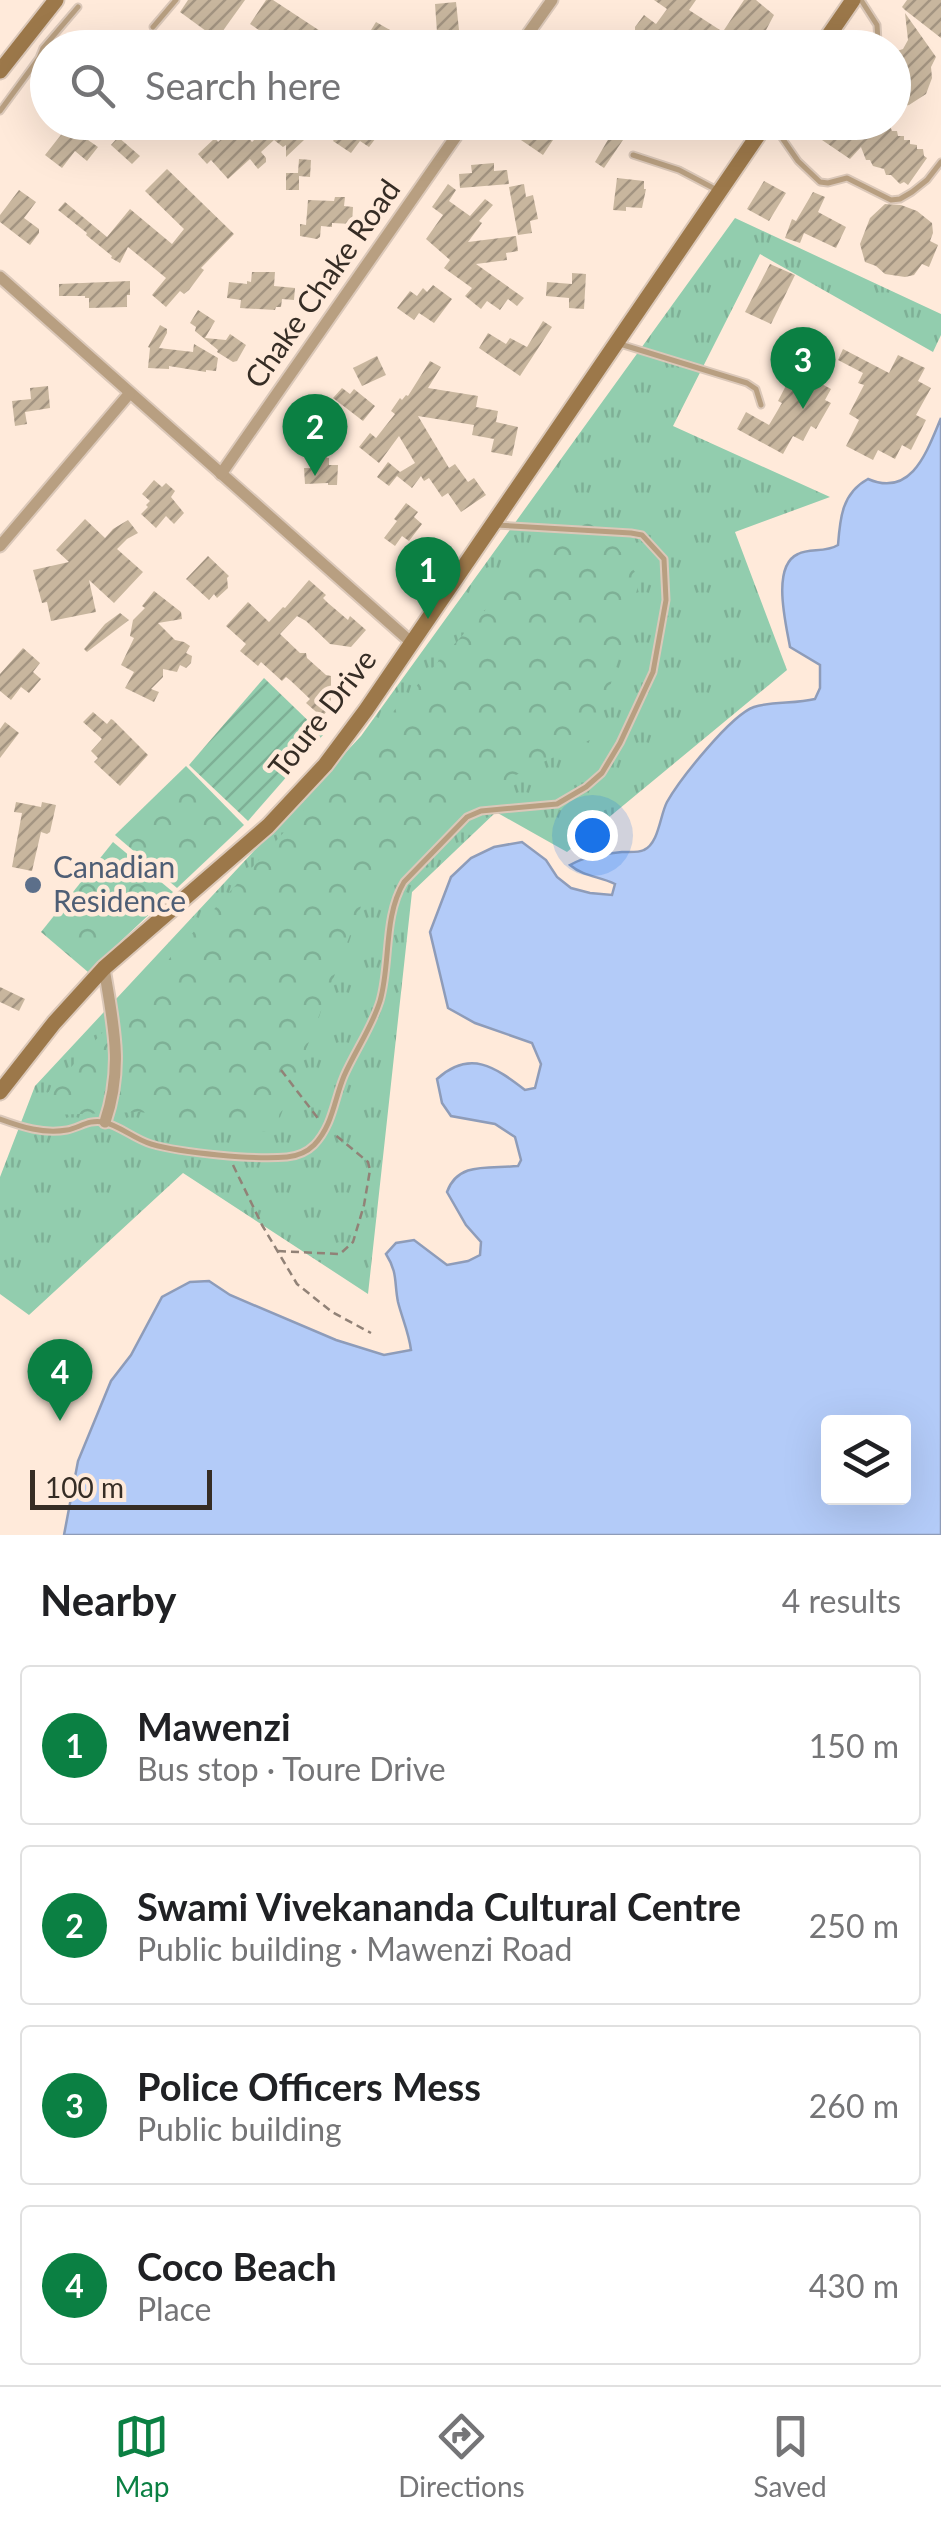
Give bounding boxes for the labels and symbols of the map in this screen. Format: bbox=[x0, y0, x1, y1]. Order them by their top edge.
street label: Chake Chake Road bbox=[236, 172, 407, 394]
pin: 3 bbox=[770, 326, 836, 409]
pin: 2 bbox=[282, 394, 348, 476]
pin: 1 bbox=[396, 536, 460, 619]
street label: Toure Drive bbox=[260, 641, 383, 784]
your location bbox=[567, 810, 618, 861]
place label: Canadian Residence bbox=[53, 848, 186, 918]
marker: Canadian Residence bbox=[22, 874, 44, 896]
pin: 4 bbox=[28, 1338, 92, 1421]
scale bar bbox=[30, 1465, 212, 1510]

